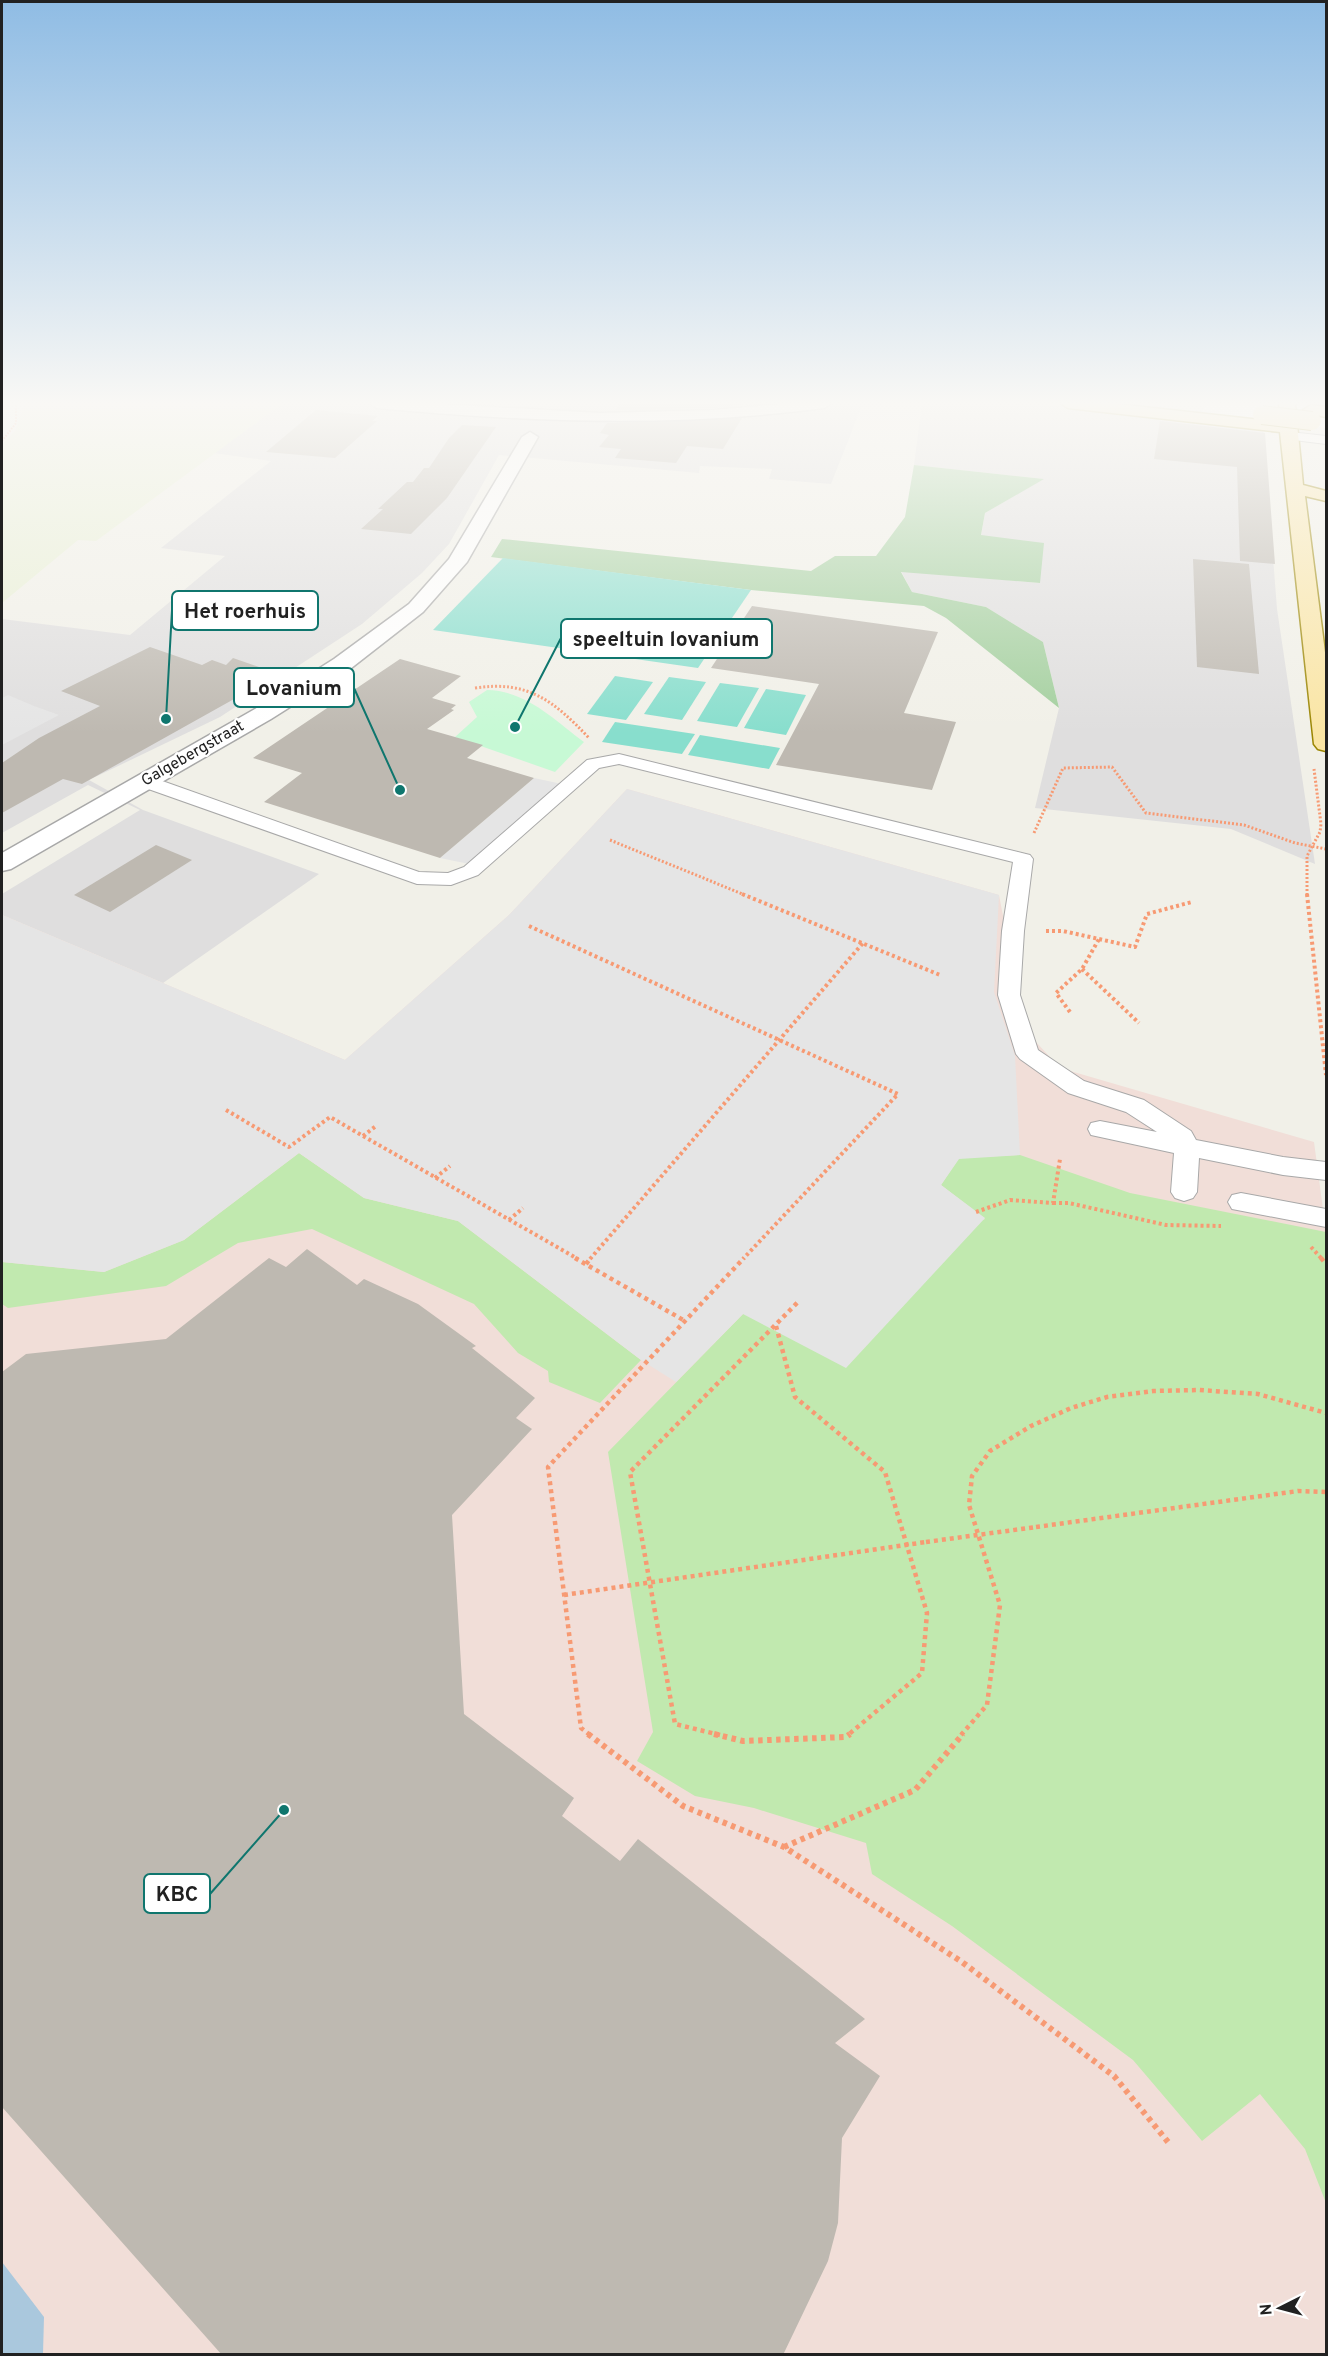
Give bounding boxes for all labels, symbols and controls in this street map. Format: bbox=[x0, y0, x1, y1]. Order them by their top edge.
callout: Het roerhuis bbox=[172, 591, 318, 630]
text: Het roerhuis bbox=[184, 599, 306, 626]
callout: speeltuin lovanium bbox=[561, 619, 772, 658]
text: speeltuin lovanium bbox=[572, 627, 760, 654]
callout: Lovanium bbox=[234, 668, 354, 707]
text: Lovanium bbox=[246, 676, 342, 703]
street label: Galgebergstraat bbox=[138, 716, 248, 792]
callout: KBC bbox=[144, 1874, 210, 1913]
text: KBC bbox=[156, 1882, 198, 1909]
north arrow bbox=[1250, 2278, 1310, 2338]
text: N bbox=[1257, 2303, 1278, 2316]

